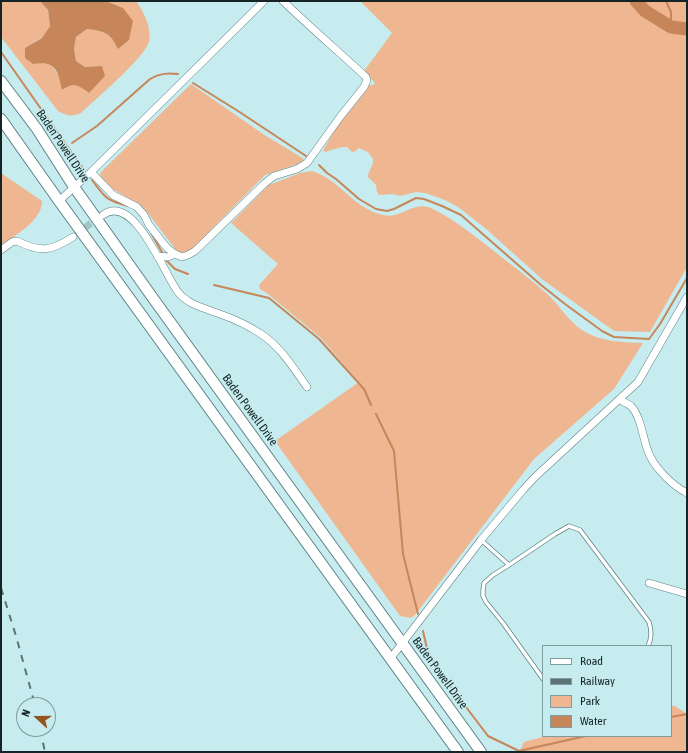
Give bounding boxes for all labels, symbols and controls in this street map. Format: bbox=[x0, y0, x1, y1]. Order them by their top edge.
street label: Baden Powell Drive bbox=[33, 107, 93, 185]
street label: Baden Powell Drive bbox=[219, 371, 281, 449]
street label: Baden Powell Drive bbox=[409, 634, 471, 712]
legend bbox=[542, 645, 672, 737]
text: Road bbox=[580, 654, 603, 668]
text: Railway bbox=[580, 674, 615, 688]
text: Park bbox=[580, 694, 600, 708]
north arrow bbox=[16, 697, 56, 737]
text: N bbox=[19, 708, 32, 718]
text: Water bbox=[580, 714, 606, 728]

